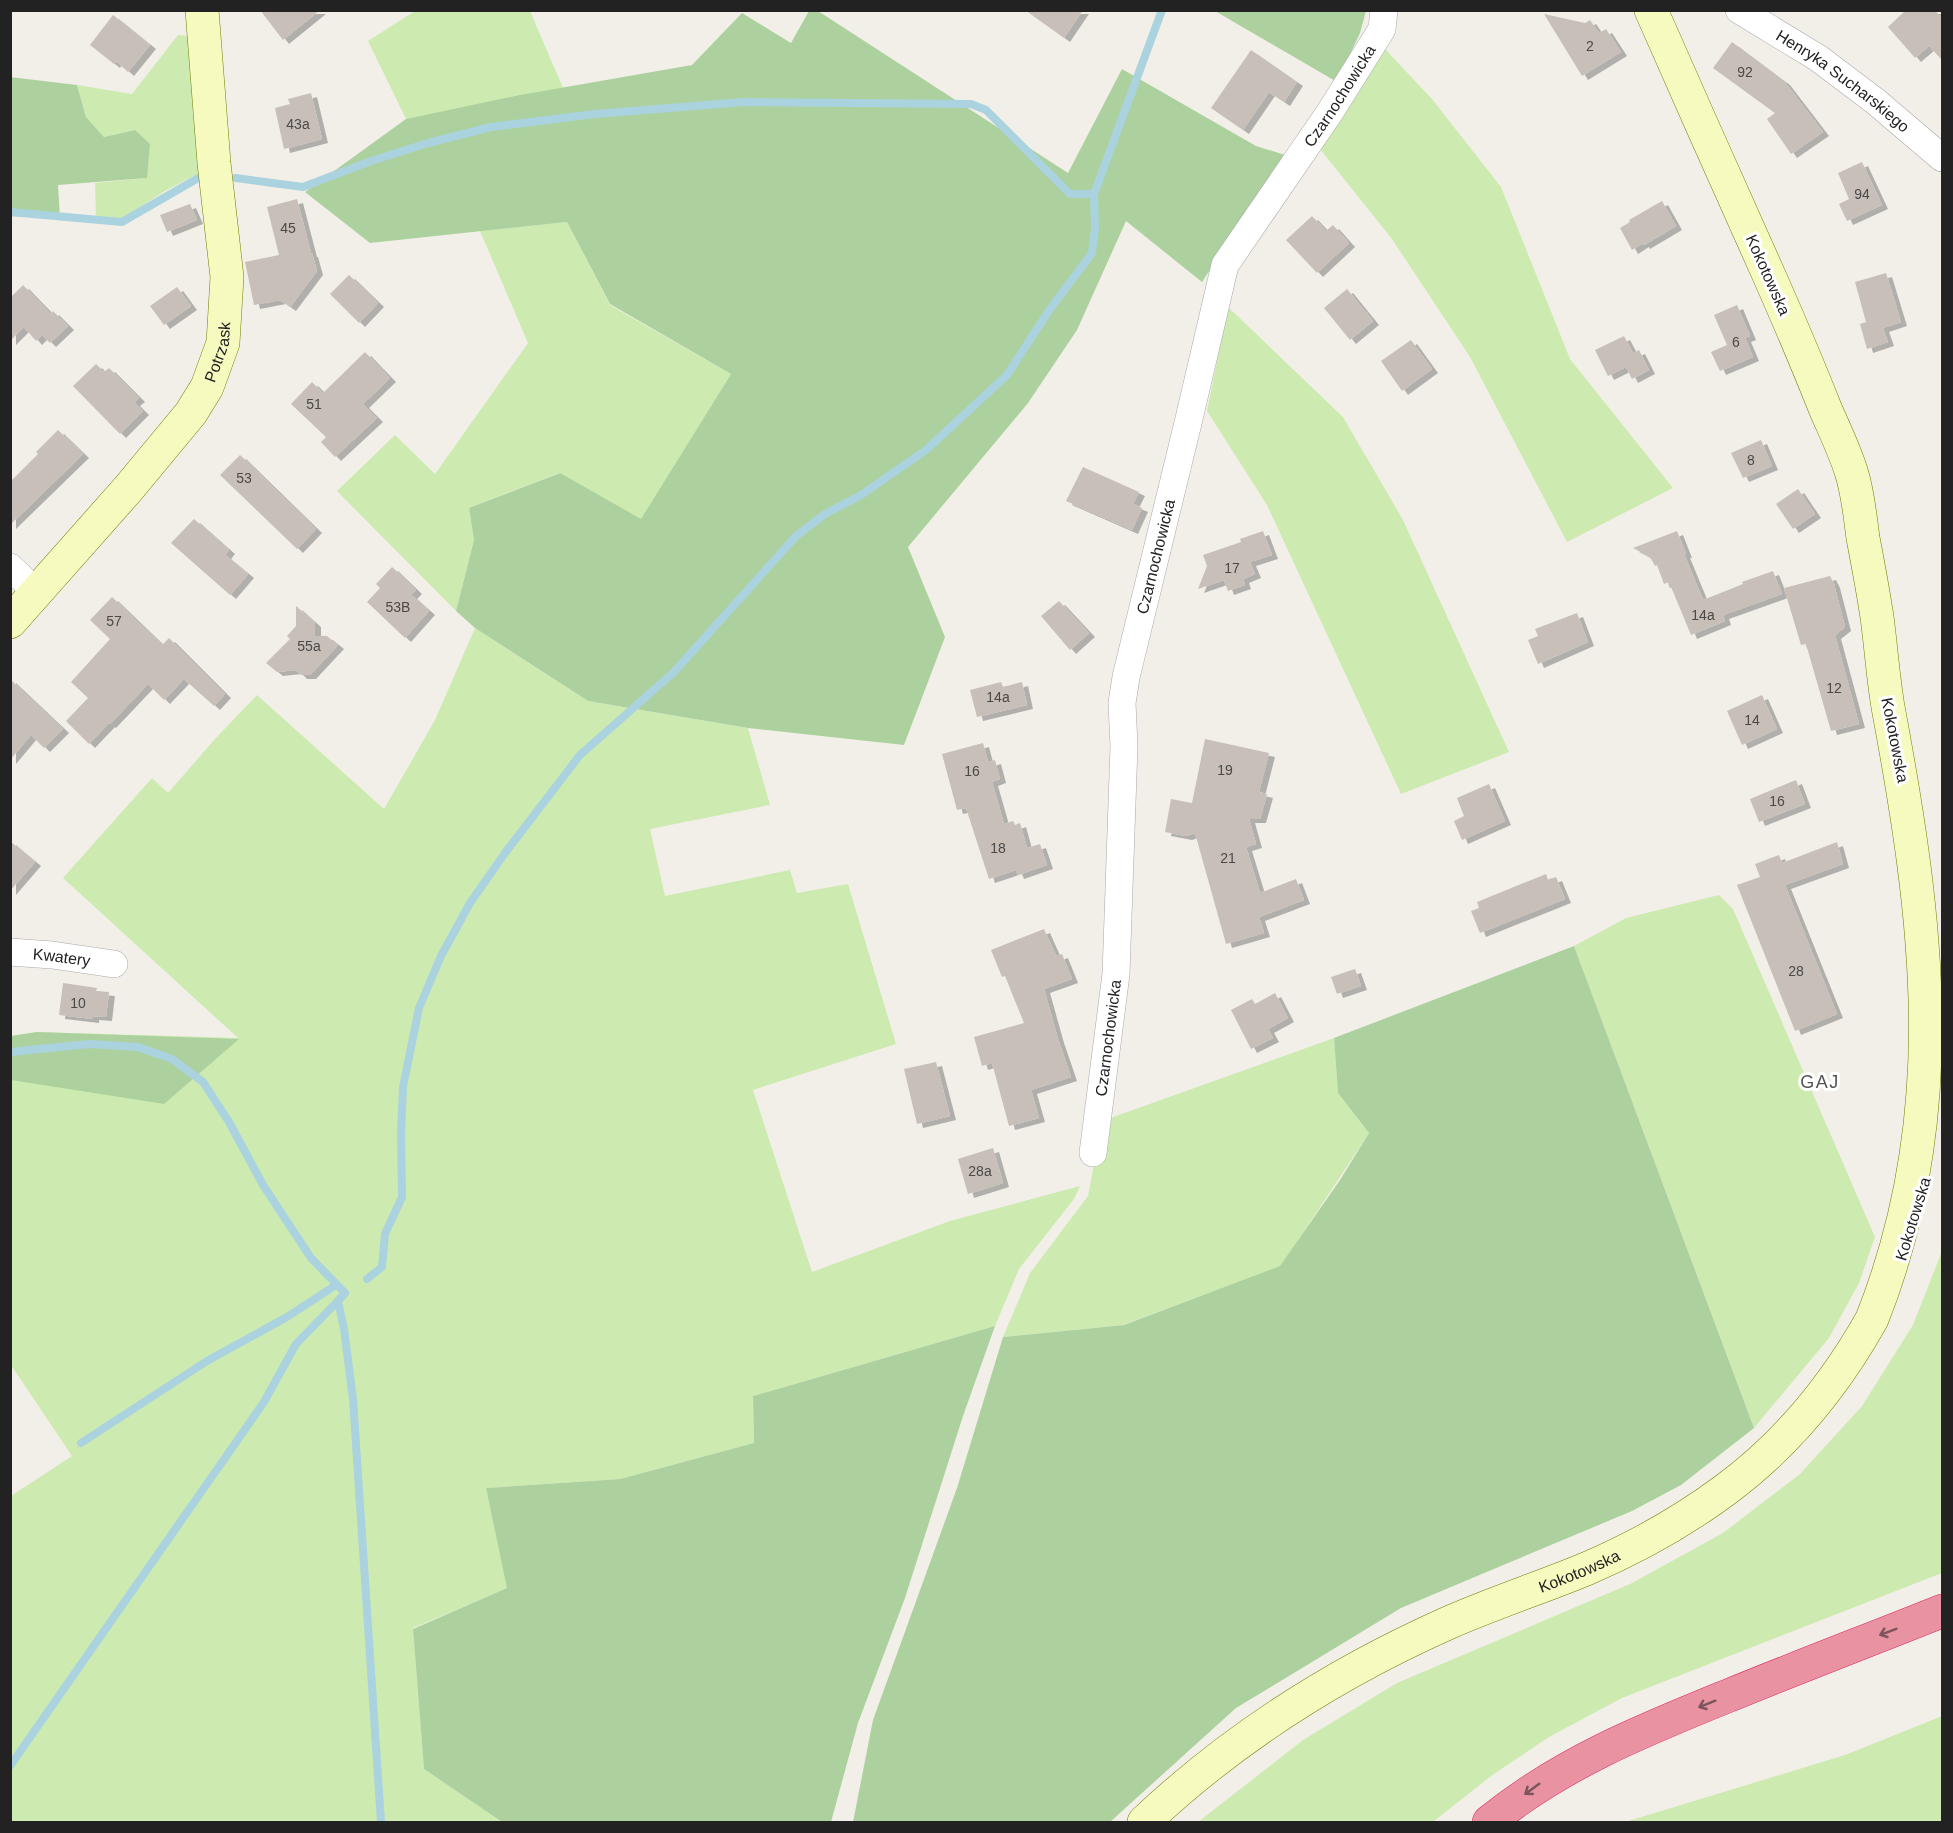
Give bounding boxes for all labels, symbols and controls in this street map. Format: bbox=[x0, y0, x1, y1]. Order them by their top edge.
street label: Henryka Sucharskiego bbox=[1773, 26, 1913, 135]
house number: 2 bbox=[1586, 38, 1594, 54]
street label: Czarnochowicka bbox=[1300, 42, 1378, 150]
house number: 92 bbox=[1737, 64, 1753, 80]
house number: 43a bbox=[286, 116, 310, 132]
house number: 94 bbox=[1854, 186, 1870, 202]
house number: 45 bbox=[280, 220, 296, 236]
street label: Kokotowska bbox=[1743, 232, 1793, 318]
street label: Potrzask bbox=[201, 320, 233, 384]
house number: 6 bbox=[1732, 334, 1740, 350]
house number: 51 bbox=[306, 396, 322, 412]
house number: 8 bbox=[1747, 452, 1755, 468]
house number: 53 bbox=[236, 470, 252, 486]
street label: Czarnochowicka bbox=[1133, 497, 1178, 616]
house number: 17 bbox=[1224, 560, 1240, 576]
house number: 53B bbox=[386, 599, 410, 615]
house number: 14a bbox=[1691, 607, 1715, 623]
house number: 57 bbox=[106, 613, 122, 629]
house number: 55a bbox=[297, 638, 321, 654]
house number: 12 bbox=[1826, 680, 1842, 696]
house number: 14a bbox=[986, 689, 1010, 705]
street label: Kokotowska bbox=[1878, 696, 1912, 784]
house number: 14 bbox=[1744, 712, 1760, 728]
house number: 19 bbox=[1217, 762, 1233, 778]
house number: 16 bbox=[964, 763, 980, 779]
house number: 16 bbox=[1769, 793, 1785, 809]
house number: 18 bbox=[990, 840, 1006, 856]
house number: 21 bbox=[1220, 850, 1236, 866]
street label: Kwatery bbox=[32, 945, 92, 969]
house number: 28 bbox=[1788, 963, 1804, 979]
street label: Czarnochowicka bbox=[1092, 979, 1124, 1097]
house number: 10 bbox=[70, 995, 86, 1011]
district label: GAJ bbox=[1800, 1072, 1840, 1092]
house number: 28a bbox=[968, 1163, 992, 1179]
street label: Kokotowska bbox=[1892, 1175, 1934, 1263]
street label: Kokotowska bbox=[1536, 1546, 1622, 1595]
one-way arrow bbox=[1879, 1627, 1898, 1638]
one-way arrow bbox=[1698, 1699, 1717, 1710]
one-way arrow bbox=[1524, 1783, 1540, 1796]

